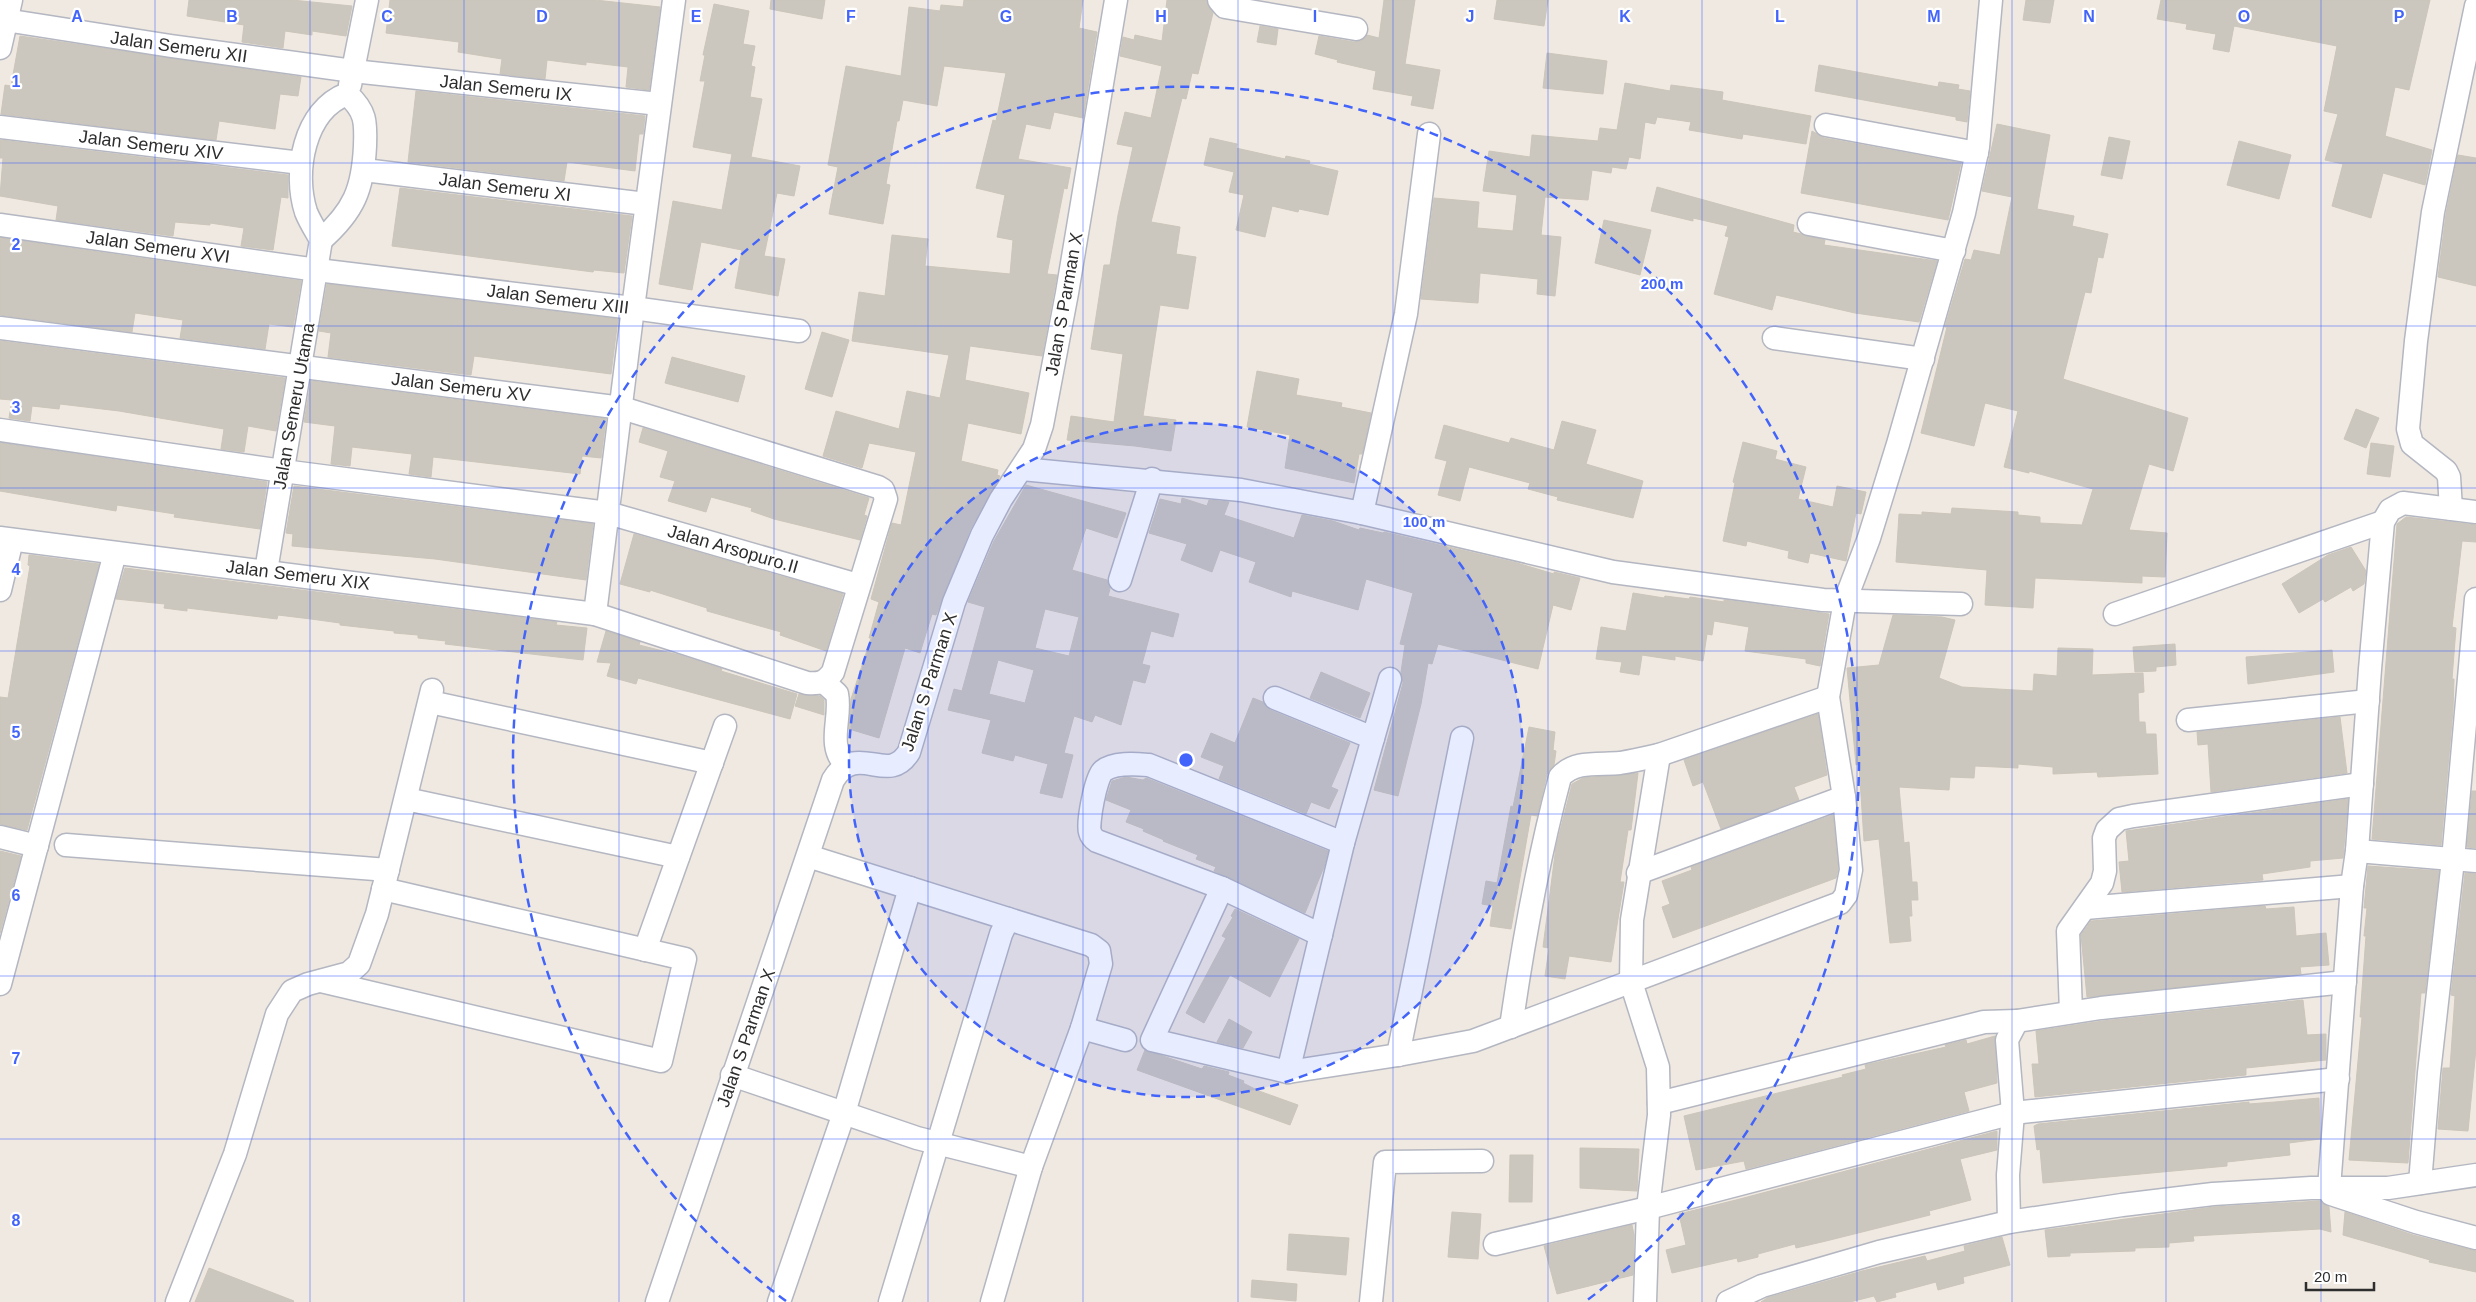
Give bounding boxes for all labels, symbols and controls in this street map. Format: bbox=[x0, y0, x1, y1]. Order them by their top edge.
text: A bbox=[71, 8, 83, 25]
text: B bbox=[226, 8, 238, 25]
text: C bbox=[381, 8, 393, 25]
text: D bbox=[536, 8, 548, 25]
text: E bbox=[691, 8, 702, 25]
text: F bbox=[846, 8, 856, 25]
text: G bbox=[1000, 8, 1012, 25]
text: H bbox=[1155, 8, 1167, 25]
text: I bbox=[1313, 8, 1317, 25]
text: J bbox=[1466, 8, 1474, 25]
text: K bbox=[1619, 8, 1631, 25]
text: L bbox=[1775, 8, 1785, 25]
text: M bbox=[1927, 8, 1941, 25]
text: N bbox=[2083, 8, 2095, 25]
text: O bbox=[2238, 8, 2250, 25]
text: P bbox=[2394, 8, 2405, 25]
street label: Jalan Semeru XII bbox=[109, 27, 249, 67]
street label: Jalan Semeru IX bbox=[439, 71, 573, 105]
text: 1 bbox=[12, 73, 21, 90]
street label: Jalan Semeru XIV bbox=[78, 126, 224, 164]
street label: Jalan Semeru XI bbox=[438, 169, 572, 205]
street label: Jalan Semeru XVI bbox=[85, 227, 231, 267]
street label: Jalan S Parman X bbox=[1042, 231, 1086, 377]
text: 2 bbox=[12, 236, 21, 253]
text: 200 m bbox=[1641, 275, 1683, 292]
street label: Jalan Semeru XIII bbox=[486, 280, 630, 318]
street label: Jalan Semeru Utama bbox=[269, 320, 319, 491]
street label: Jalan Semeru XV bbox=[390, 369, 532, 405]
text: 3 bbox=[12, 399, 21, 416]
text: 100 m bbox=[1403, 513, 1445, 530]
street label: Jalan Arsopuro.II bbox=[665, 521, 801, 577]
street label: Jalan Semeru XIX bbox=[225, 556, 371, 594]
text: 4 bbox=[12, 561, 21, 578]
street label: Jalan S Parman X bbox=[897, 610, 961, 754]
text: 5 bbox=[12, 724, 21, 741]
centre of rings bbox=[1177, 751, 1195, 769]
text: 6 bbox=[12, 887, 21, 904]
street label: Jalan S Parman X bbox=[713, 966, 779, 1110]
text: 7 bbox=[12, 1050, 21, 1067]
text: 8 bbox=[12, 1212, 21, 1229]
scale bar bbox=[2306, 1260, 2374, 1292]
text: 20 m bbox=[2314, 1268, 2347, 1285]

